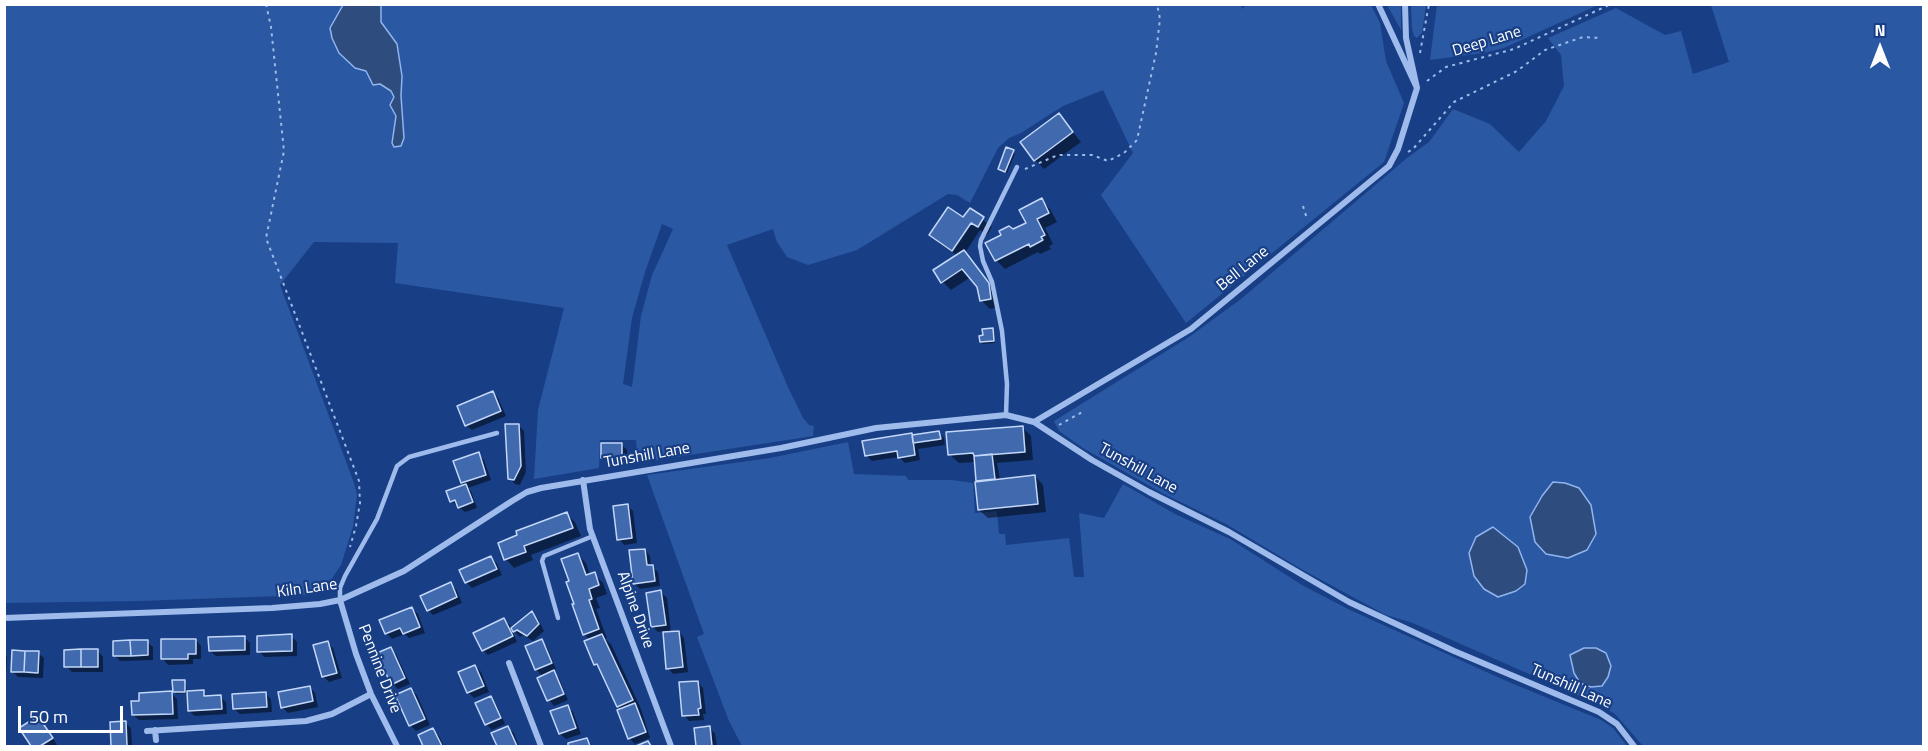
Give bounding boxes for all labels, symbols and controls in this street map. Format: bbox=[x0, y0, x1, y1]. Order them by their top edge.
north arrow bbox=[1850, 18, 1910, 78]
text: N bbox=[1874, 18, 1886, 42]
street label: Deep Lane bbox=[1450, 22, 1524, 62]
street label: Bell Lane bbox=[1213, 242, 1273, 296]
street label: Tunshill Lane bbox=[603, 439, 691, 473]
street label: Tunshill Lane bbox=[1095, 440, 1181, 498]
street label: Alpine Drive bbox=[612, 569, 658, 651]
street label: Kiln Lane bbox=[276, 575, 338, 603]
street label: Pennine Drive bbox=[353, 622, 405, 716]
street label: Tunshill Lane bbox=[1527, 661, 1615, 713]
scale bar bbox=[21, 694, 126, 732]
text: 50 m bbox=[29, 703, 68, 730]

